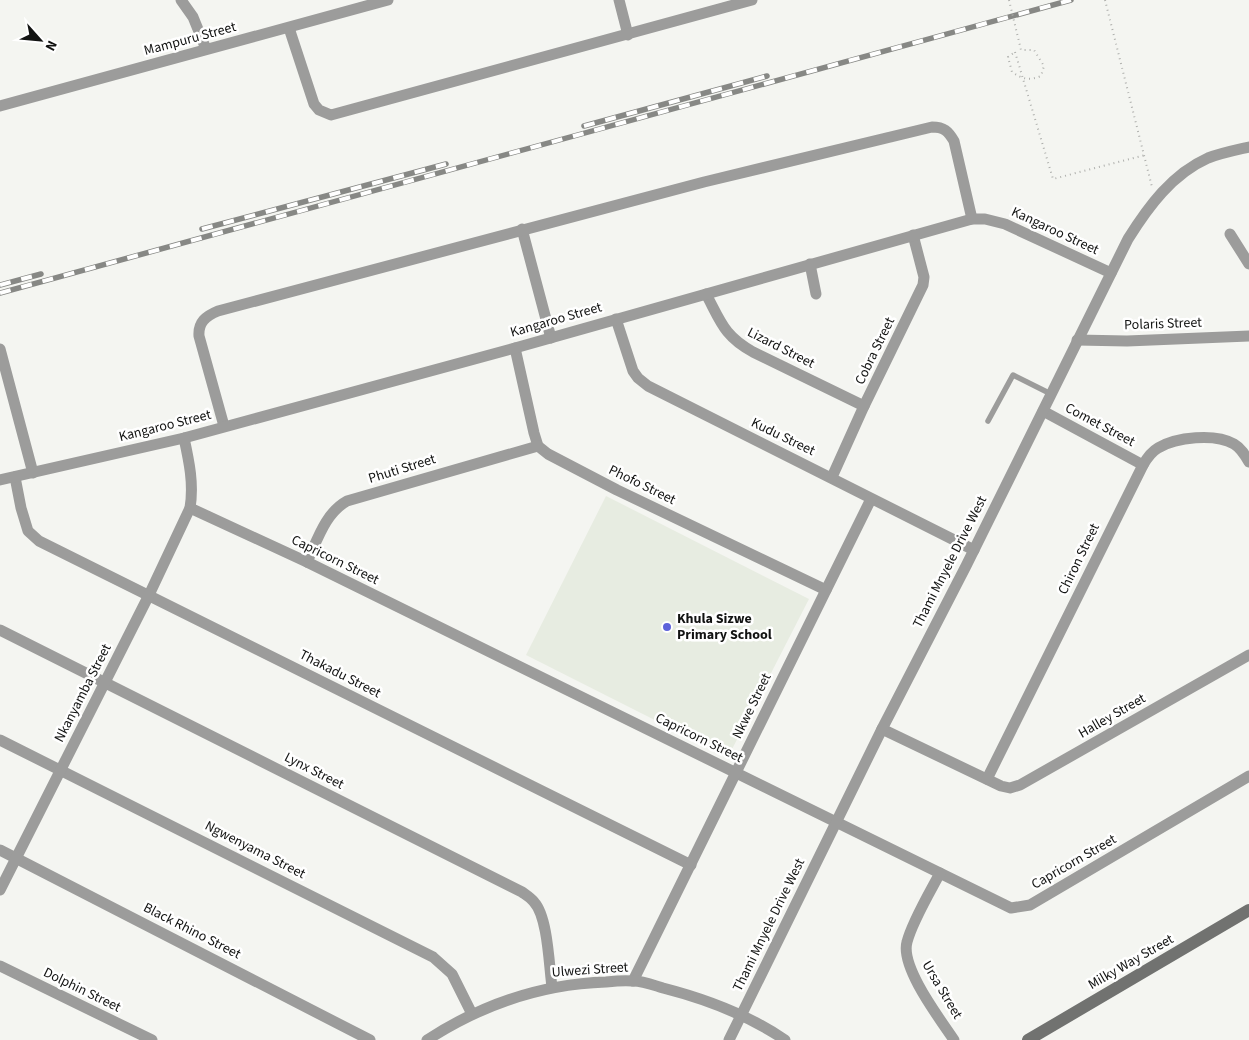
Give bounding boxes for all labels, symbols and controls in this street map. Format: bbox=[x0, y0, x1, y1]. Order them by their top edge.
north arrow bbox=[15, 15, 65, 65]
street label: Mampuru Street bbox=[142, 17, 239, 61]
text: N bbox=[40, 37, 62, 54]
street label: Kangaroo Street bbox=[1008, 202, 1102, 260]
street label: Kangaroo Street bbox=[508, 297, 604, 343]
street label: Polaris Street bbox=[1124, 313, 1203, 335]
street label: Cobra Street bbox=[850, 314, 900, 388]
street label: Lizard Street bbox=[744, 322, 818, 374]
street label: Comet Street bbox=[1061, 398, 1139, 452]
street label: Kangaroo Street bbox=[117, 405, 214, 447]
street label: Kudu Street bbox=[748, 413, 819, 461]
street label: Phuti Street bbox=[366, 449, 438, 489]
street label: Phofo Street bbox=[605, 460, 679, 510]
street label: Thami Mnyele Drive West bbox=[908, 492, 992, 632]
street label: Chiron Street bbox=[1053, 520, 1105, 598]
street label: Capricorn Street bbox=[288, 530, 382, 590]
place label: Khula Sizwe Primary School bbox=[677, 609, 772, 645]
marker: Khula Sizwe Primary School bbox=[661, 621, 673, 633]
street label: Nkanyamba Street bbox=[50, 640, 117, 746]
street label: Thakadu Street bbox=[296, 645, 385, 703]
street label: Nkwe Street bbox=[727, 670, 777, 742]
street label: Halley Street bbox=[1075, 689, 1150, 743]
street label: Capricorn Street bbox=[652, 708, 746, 768]
street label: Lynx Street bbox=[281, 747, 348, 795]
street label: Ngwenyama Street bbox=[201, 816, 309, 884]
street label: Capricorn Street bbox=[1028, 829, 1120, 894]
street label: Thami Mnyele Drive West bbox=[728, 855, 810, 995]
street label: Black Rhino Street bbox=[140, 898, 244, 964]
street label: Milky Way Street bbox=[1085, 929, 1178, 995]
street label: Ulwezi Street bbox=[551, 957, 629, 983]
street label: Ursa Street bbox=[917, 957, 967, 1023]
street label: Dolphin Street bbox=[40, 963, 124, 1018]

